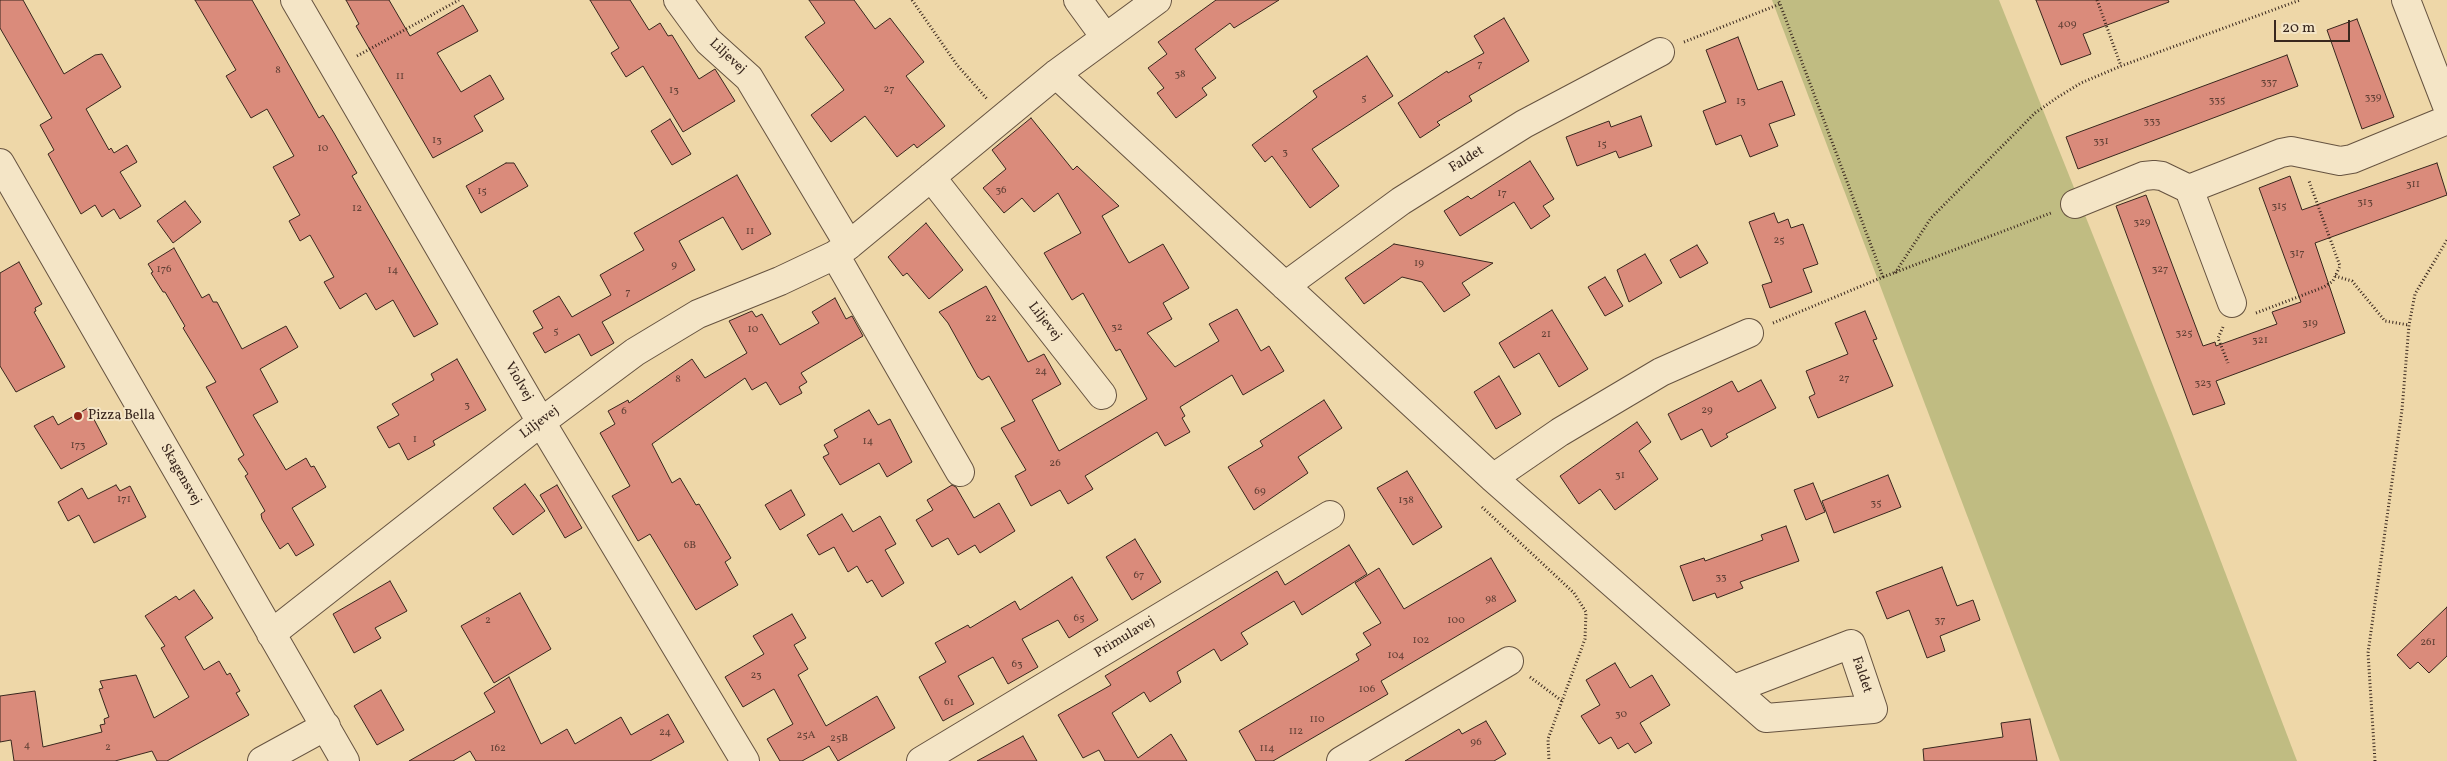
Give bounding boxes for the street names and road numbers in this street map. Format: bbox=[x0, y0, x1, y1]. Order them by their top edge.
street label: Liljevej bbox=[705, 36, 749, 78]
street label: Faldet bbox=[1447, 143, 1487, 177]
street label: Liljevej bbox=[1024, 299, 1064, 345]
street label: Violvej bbox=[500, 359, 536, 405]
street label: Liljevej bbox=[517, 403, 563, 443]
street label: Skagensvej bbox=[156, 441, 204, 509]
street label: Primulavej bbox=[1092, 614, 1158, 662]
street label: Faldet bbox=[1847, 654, 1875, 696]

